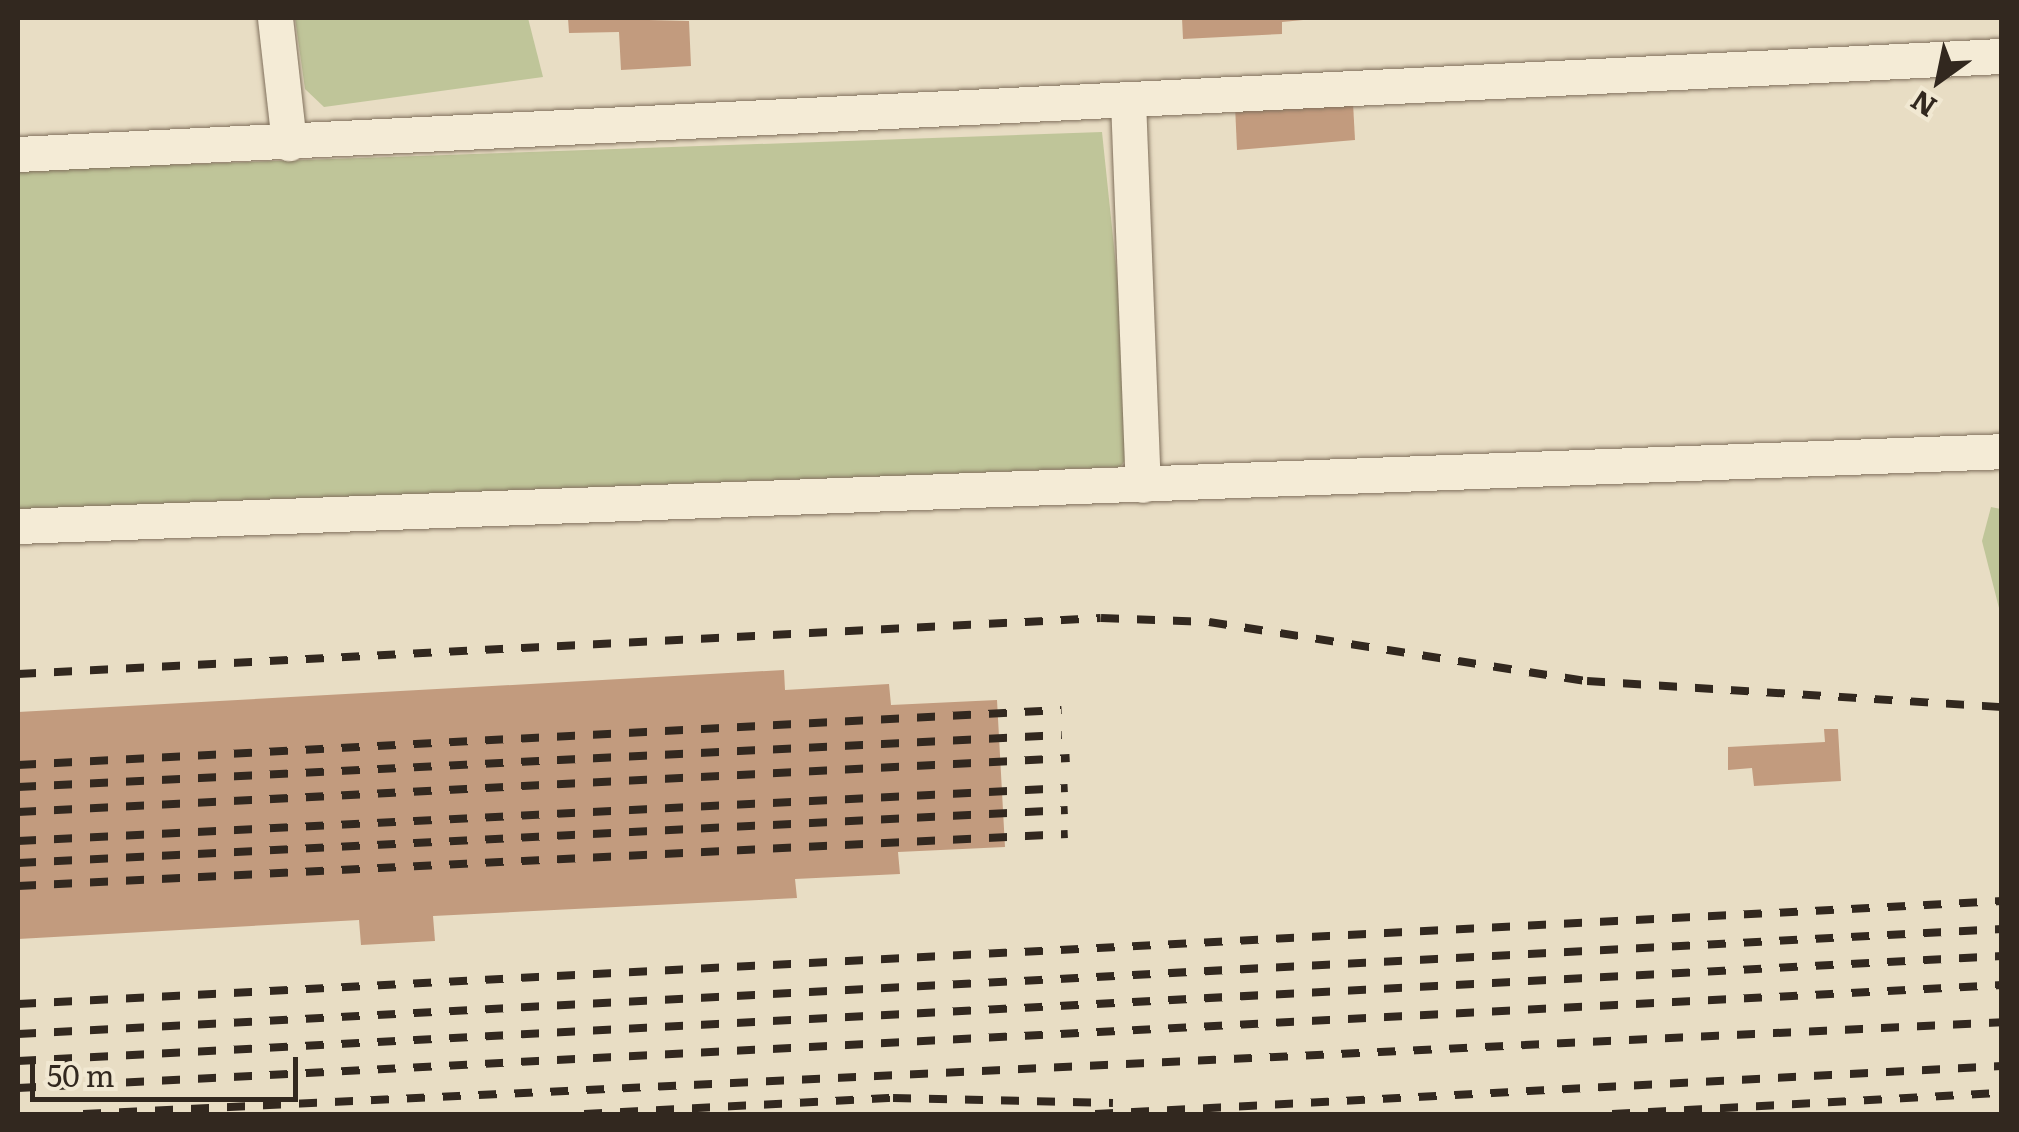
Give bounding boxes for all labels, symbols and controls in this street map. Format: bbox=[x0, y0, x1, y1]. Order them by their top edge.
north arrow bbox=[1889, 30, 1989, 130]
text: N bbox=[1901, 81, 1944, 129]
scale bar bbox=[35, 1037, 302, 1099]
text: 50 m bbox=[47, 1052, 115, 1096]

